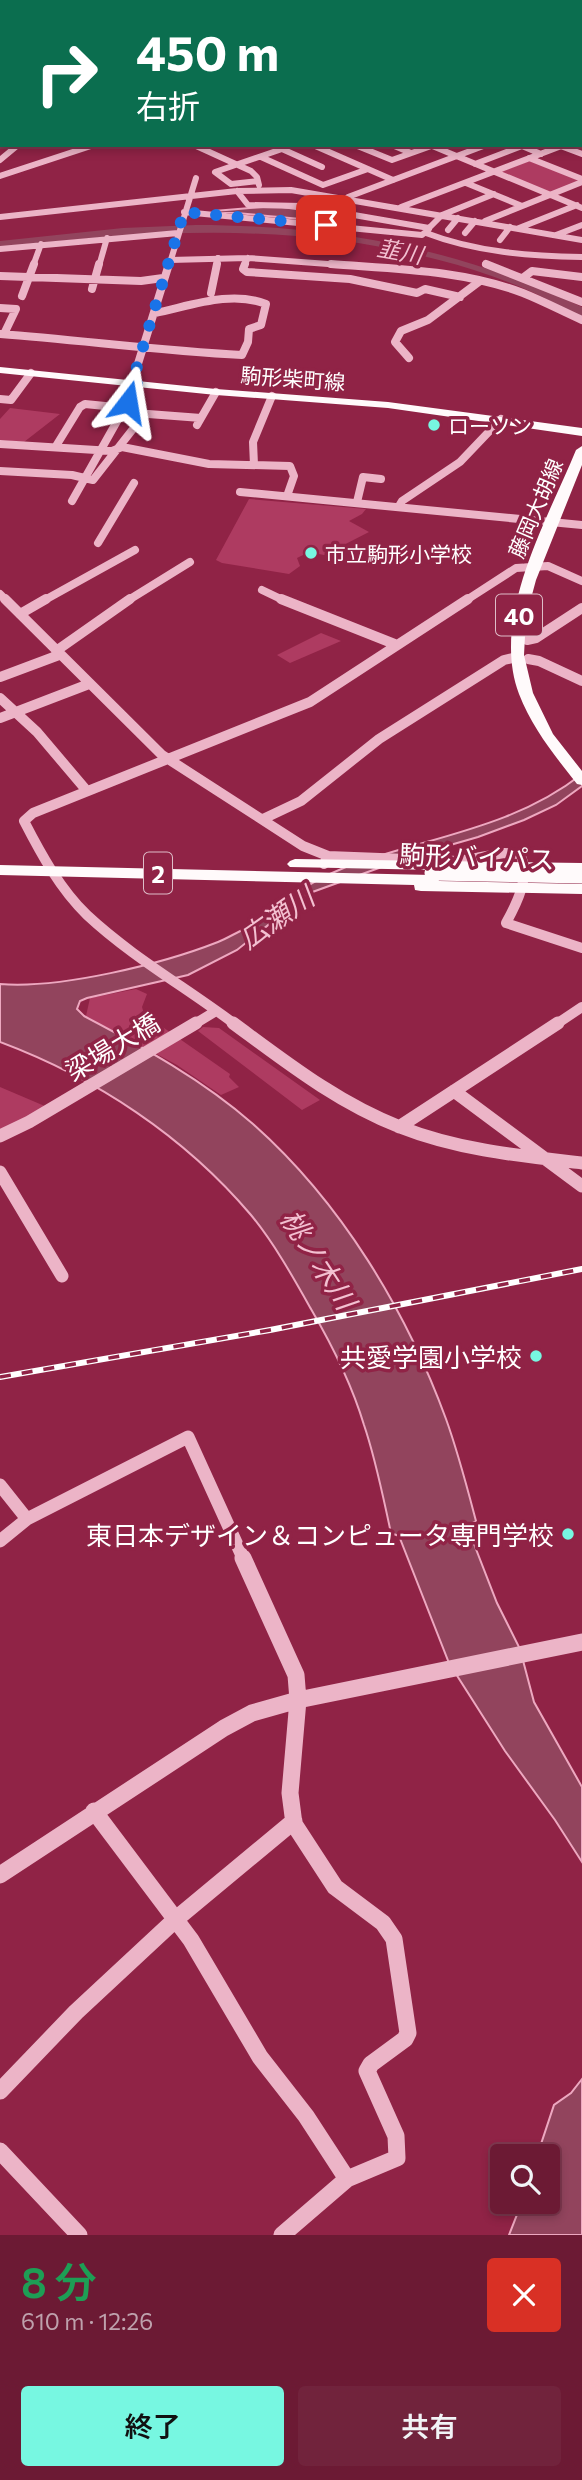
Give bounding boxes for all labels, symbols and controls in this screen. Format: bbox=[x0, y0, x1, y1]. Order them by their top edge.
text: 450 m bbox=[136, 21, 279, 81]
icon: right bbox=[21, 28, 112, 119]
text: 右折 bbox=[136, 85, 200, 125]
pin bbox=[296, 195, 356, 255]
icon: arrive bbox=[307, 206, 345, 244]
water label: 韮川 bbox=[375, 233, 428, 269]
street label: 駒形柴町線 bbox=[240, 362, 346, 394]
position arrow bbox=[91, 365, 165, 439]
place label: ローソン bbox=[448, 413, 532, 438]
marker: ローソン bbox=[426, 417, 442, 433]
street label: 藤岡大胡線 bbox=[503, 455, 567, 561]
place label: 市立駒形小学校 bbox=[325, 541, 472, 566]
marker: 市立駒形小学校 bbox=[303, 545, 319, 561]
road number: 40 bbox=[496, 594, 542, 636]
street label: 駒形バイパス bbox=[399, 838, 555, 874]
road number: 2 bbox=[144, 852, 172, 894]
water label: 広瀬川 bbox=[232, 877, 323, 955]
street label: 梁場大橋 bbox=[59, 1006, 165, 1086]
water label: 桃ノ木川 bbox=[274, 1203, 365, 1318]
place label: 共愛学園小学校 bbox=[340, 1341, 522, 1372]
marker: 共愛学園小学校 bbox=[528, 1348, 544, 1364]
place label: 東日本デザイン＆コンピュータ専門学校 bbox=[86, 1519, 554, 1550]
marker: 東日本デザイン＆コンピュータ専門学校 bbox=[560, 1526, 576, 1542]
map controls bbox=[490, 2144, 560, 2214]
button: search bbox=[490, 2144, 560, 2214]
text: 8 分 bbox=[21, 2255, 97, 2307]
button: close bbox=[487, 2258, 561, 2332]
text: 610 m · 12:26 bbox=[21, 2307, 153, 2335]
button: 終了 bbox=[21, 2386, 284, 2466]
button: 共有 bbox=[298, 2386, 561, 2466]

